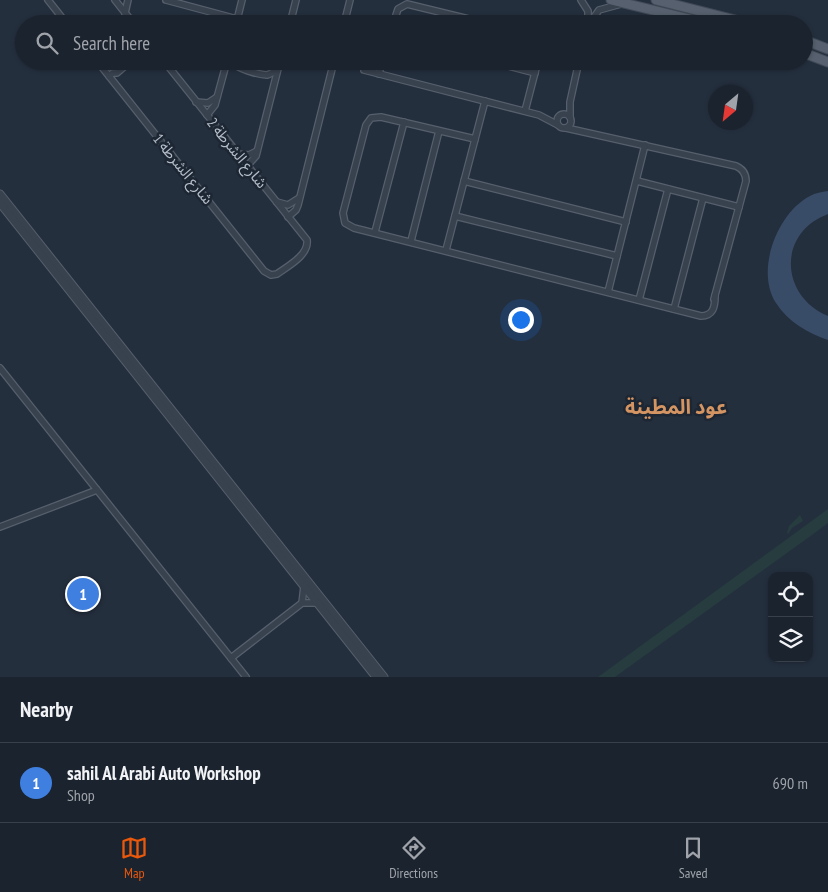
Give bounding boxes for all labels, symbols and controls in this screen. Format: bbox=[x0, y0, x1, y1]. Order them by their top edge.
search box bbox=[15, 15, 813, 70]
icon: search bbox=[33, 29, 61, 57]
text: Search here bbox=[73, 31, 150, 55]
north arrow bbox=[708, 85, 753, 130]
street label: شارع الشرطة 2 bbox=[201, 113, 272, 194]
street label: شارع الشرطة 1 bbox=[147, 129, 218, 210]
your location bbox=[508, 307, 534, 333]
district label: عود المطينة bbox=[625, 394, 727, 420]
map controls bbox=[768, 572, 813, 662]
button: locate bbox=[768, 572, 813, 617]
pin: 1 bbox=[67, 575, 99, 613]
button: layers bbox=[768, 617, 813, 662]
text: Nearby bbox=[20, 696, 73, 723]
text: sahil Al Arabi Auto Workshop bbox=[67, 761, 261, 785]
text: 1 bbox=[32, 773, 40, 793]
text: 690 m bbox=[773, 773, 808, 793]
text: Shop bbox=[67, 785, 95, 805]
tab: Map bbox=[120, 834, 148, 882]
tab: Directions bbox=[389, 834, 438, 882]
tab: Saved bbox=[679, 834, 708, 882]

